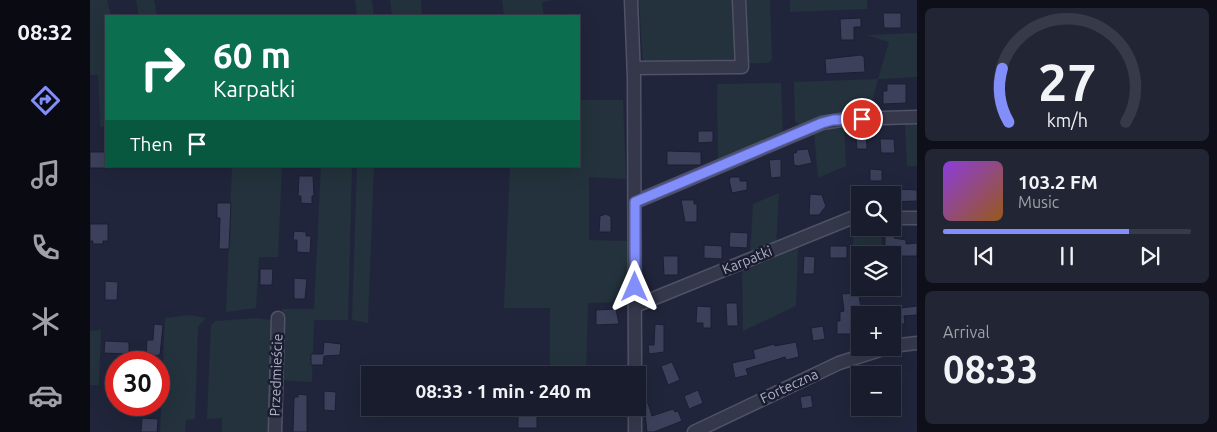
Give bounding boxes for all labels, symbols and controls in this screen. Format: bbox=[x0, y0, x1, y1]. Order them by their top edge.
text: 08:32 bbox=[17, 19, 73, 44]
icon: right bbox=[130, 35, 195, 100]
text: 60 m bbox=[213, 35, 291, 75]
text: 27 bbox=[1038, 53, 1096, 111]
text: Karpatki bbox=[213, 76, 295, 101]
icon: directions bbox=[28, 83, 63, 118]
pin bbox=[841, 98, 883, 140]
icon: arrive bbox=[848, 105, 876, 133]
text: km/h bbox=[1046, 110, 1088, 130]
icon: arrive bbox=[183, 130, 211, 158]
text: Then bbox=[130, 133, 173, 155]
icon: music bbox=[28, 157, 63, 192]
text: 103.2 FM bbox=[1018, 171, 1098, 193]
map controls bbox=[851, 186, 901, 416]
button: search bbox=[851, 186, 901, 236]
text: Music bbox=[1018, 193, 1059, 211]
icon: phone bbox=[28, 230, 63, 265]
icon: previous bbox=[970, 242, 998, 270]
icon: pause bbox=[1053, 242, 1081, 270]
icon: next bbox=[1136, 242, 1164, 270]
street label: Karpatki bbox=[720, 243, 774, 277]
button: layers bbox=[851, 246, 901, 296]
position arrow bbox=[608, 260, 660, 312]
icon: climate bbox=[28, 304, 63, 339]
button: + bbox=[851, 306, 901, 356]
text: Arrival bbox=[943, 323, 990, 341]
street label: Przedmieście bbox=[267, 333, 285, 417]
text: 08:33 bbox=[943, 348, 1038, 390]
speed limit sign: 30 bbox=[105, 351, 170, 416]
street label: Forteczna bbox=[757, 366, 821, 406]
button: − bbox=[851, 366, 901, 416]
icon: car bbox=[28, 378, 63, 413]
text: 08:33 · 1 min · 240 m bbox=[416, 380, 591, 402]

